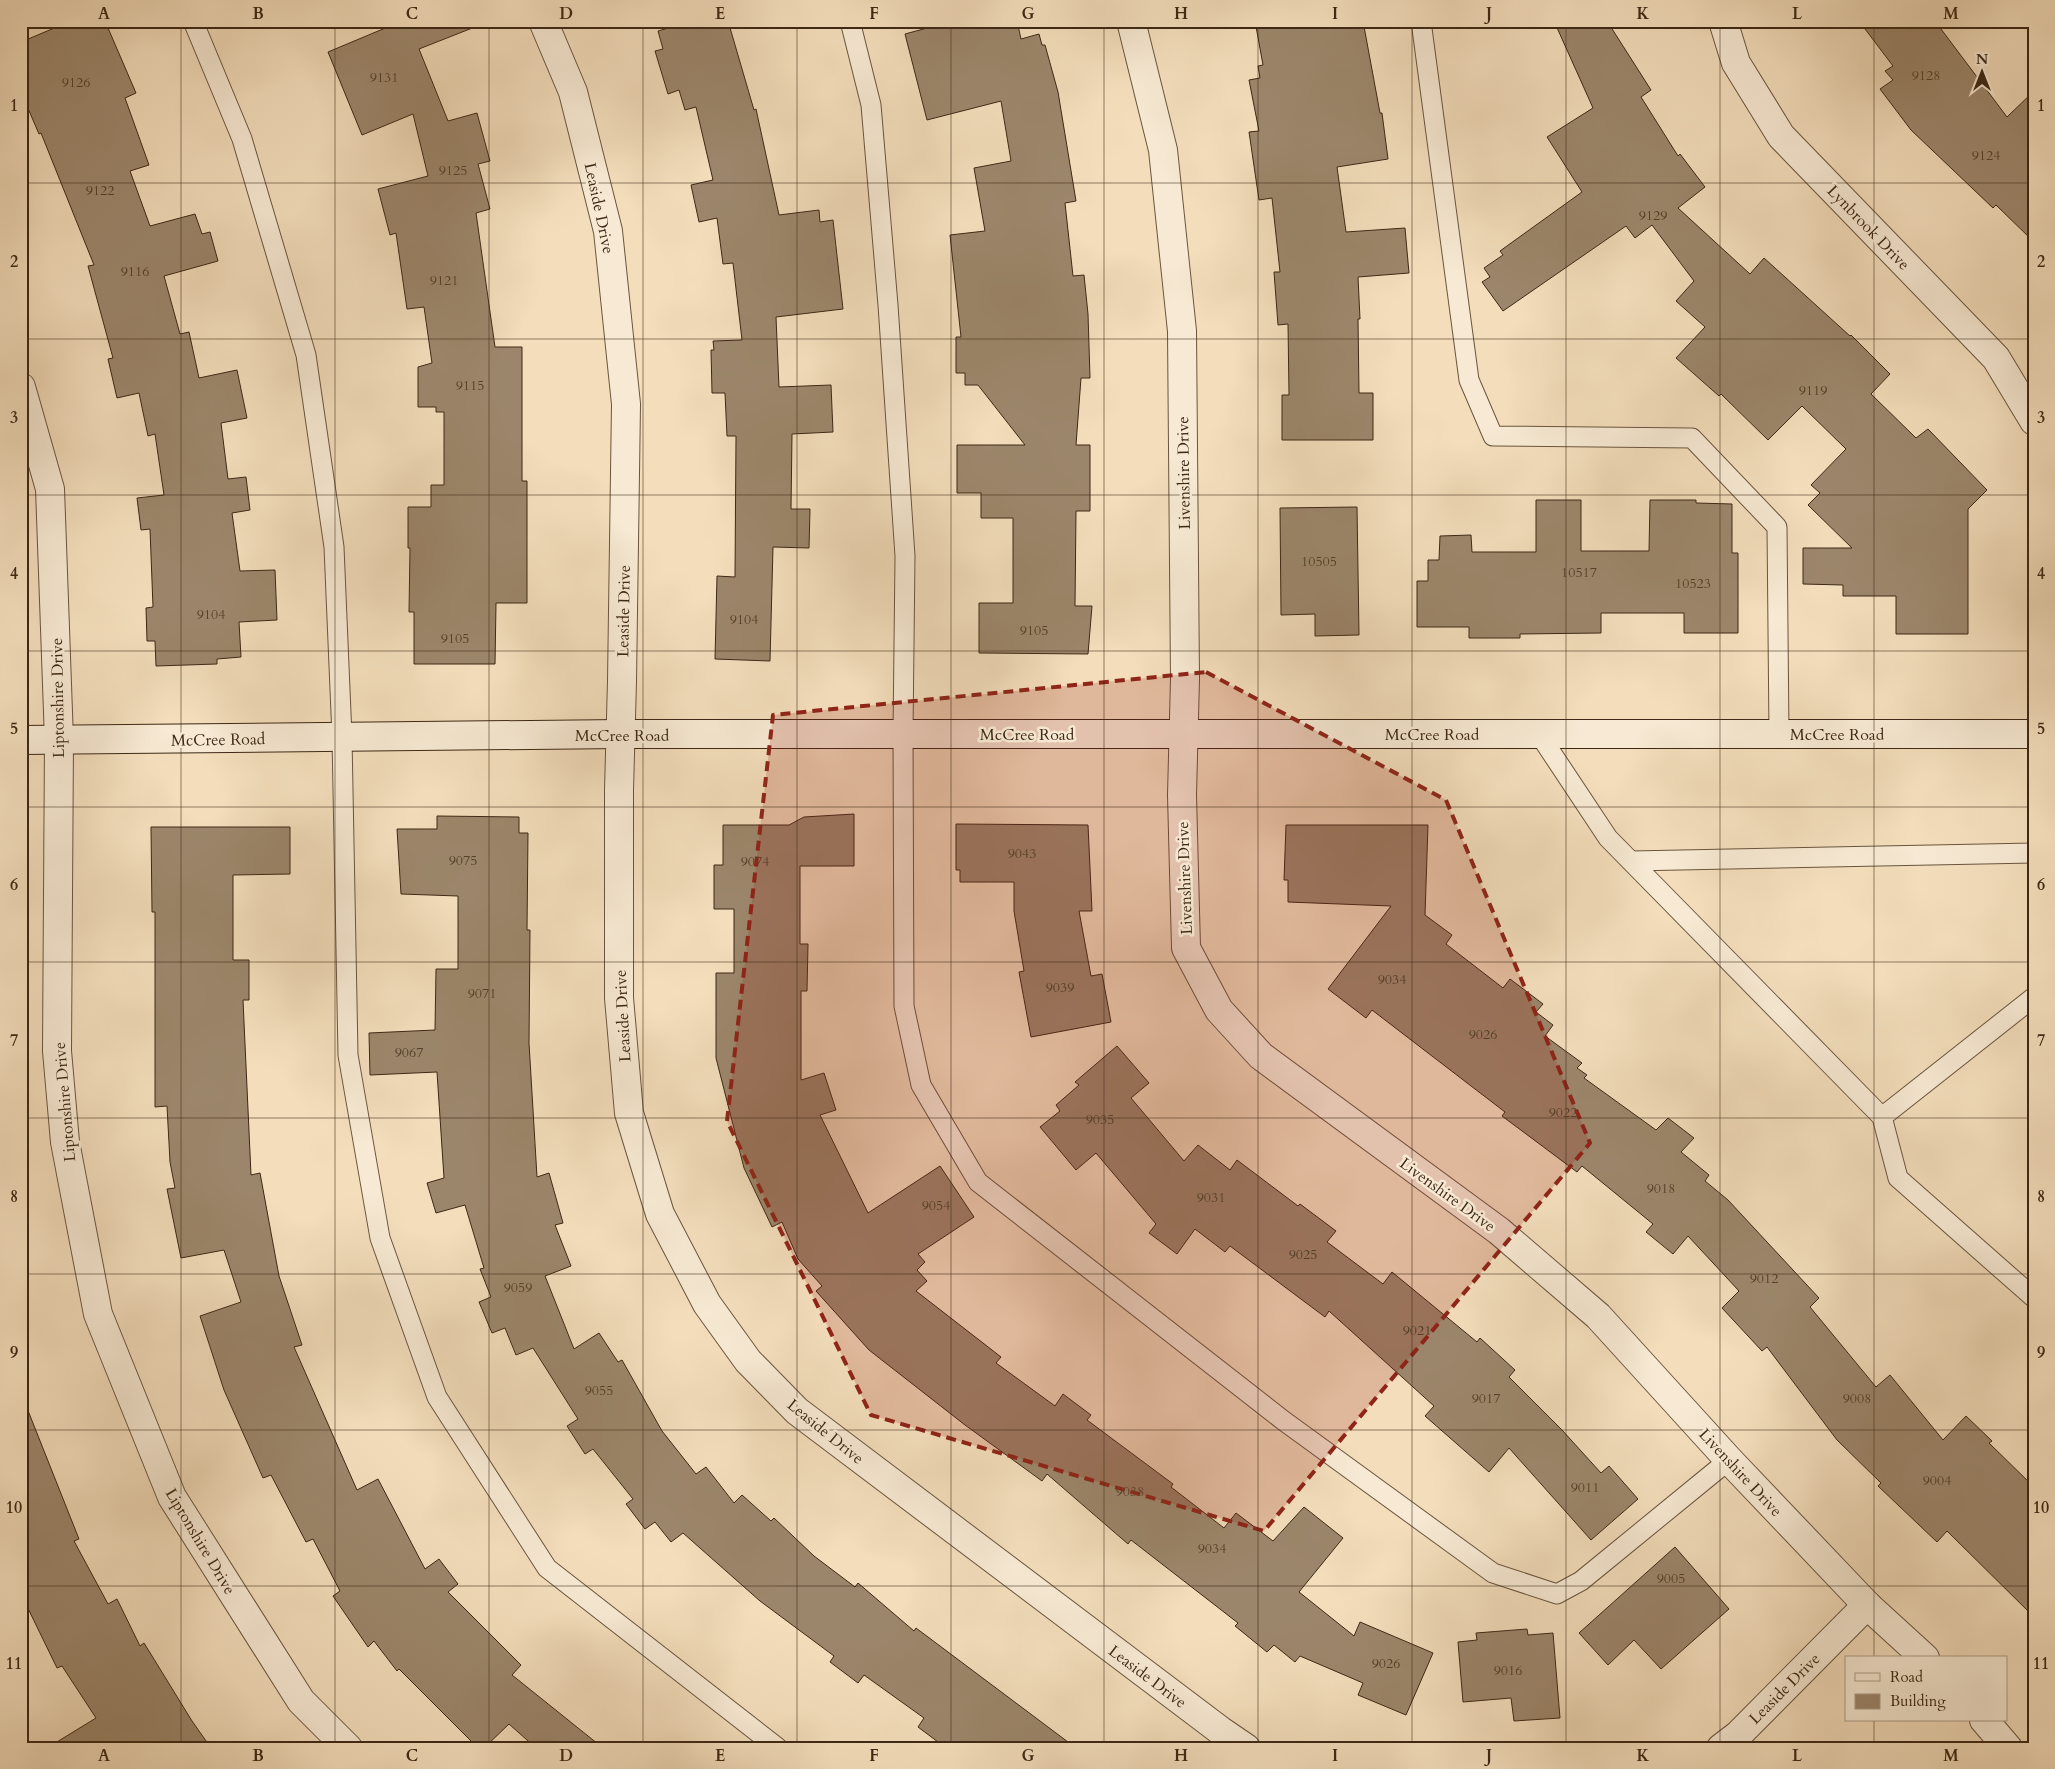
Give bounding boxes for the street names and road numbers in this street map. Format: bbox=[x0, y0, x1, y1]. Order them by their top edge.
street label: Leaside Drive bbox=[579, 161, 619, 256]
street label: Lynbrook Drive bbox=[1822, 180, 1915, 275]
street label: Livenshire Drive bbox=[1172, 416, 1196, 530]
street label: Leaside Drive bbox=[612, 565, 636, 657]
street label: Liptonshire Drive bbox=[46, 638, 70, 758]
street label: McCree Road bbox=[980, 724, 1075, 746]
street label: McCree Road bbox=[1385, 724, 1480, 746]
street label: McCree Road bbox=[1790, 724, 1885, 746]
street label: McCree Road bbox=[575, 725, 670, 747]
street label: McCree Road bbox=[171, 728, 266, 752]
street label: Livenshire Drive bbox=[1172, 821, 1198, 935]
street label: Leaside Drive bbox=[610, 969, 636, 1063]
street label: Liptonshire Drive bbox=[49, 1041, 81, 1163]
street label: Livenshire Drive bbox=[1395, 1153, 1500, 1237]
street label: Leaside Drive bbox=[783, 1394, 868, 1469]
street label: Livenshire Drive bbox=[1694, 1424, 1787, 1522]
street label: Liptonshire Drive bbox=[160, 1484, 241, 1599]
street label: Leaside Drive bbox=[1104, 1640, 1191, 1713]
street label: Leaside Drive bbox=[1744, 1648, 1825, 1729]

